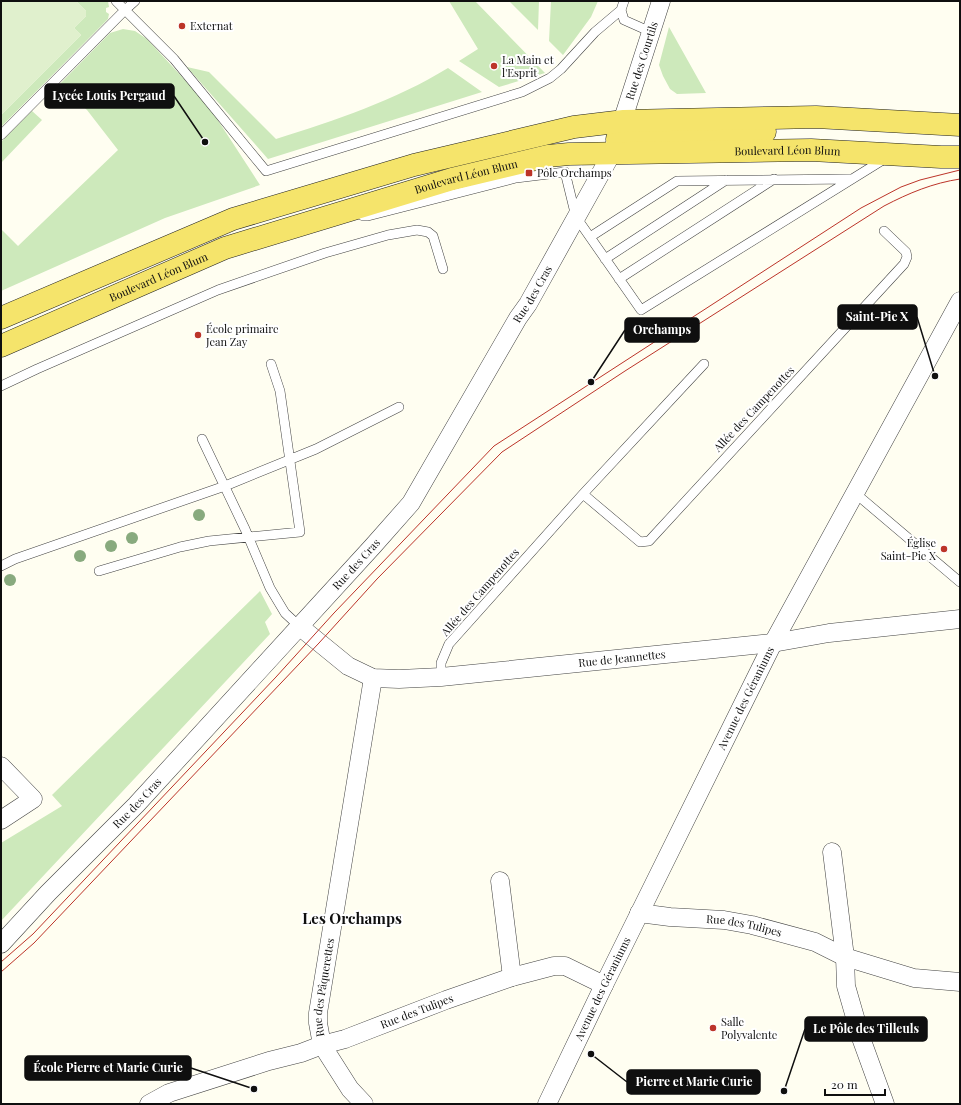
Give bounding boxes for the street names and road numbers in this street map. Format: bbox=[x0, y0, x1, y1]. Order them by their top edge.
street label: Rue des Courtils bbox=[622, 19, 661, 102]
street label: Boulevard Léon Blum bbox=[734, 142, 841, 159]
street label: Boulevard Léon Blum bbox=[413, 155, 519, 197]
street label: Boulevard Léon Blum bbox=[107, 248, 210, 305]
street label: Rue des Cras bbox=[509, 262, 555, 325]
street label: Allée des Campenottes bbox=[709, 363, 797, 455]
street label: Rue des Cras bbox=[329, 535, 383, 593]
street label: Allée des Campenottes bbox=[437, 545, 522, 640]
street label: Avenue des Géraniums bbox=[713, 644, 777, 753]
street label: Rue de Jeannettes bbox=[578, 646, 666, 670]
street label: Rue des Cras bbox=[109, 774, 164, 831]
street label: Rue des Tulipes bbox=[706, 911, 784, 940]
street label: Avenue des Géraniums bbox=[570, 934, 634, 1044]
street label: Rue des Pâquerettes bbox=[310, 937, 337, 1038]
street label: Rue des Tulipes bbox=[378, 990, 455, 1032]

